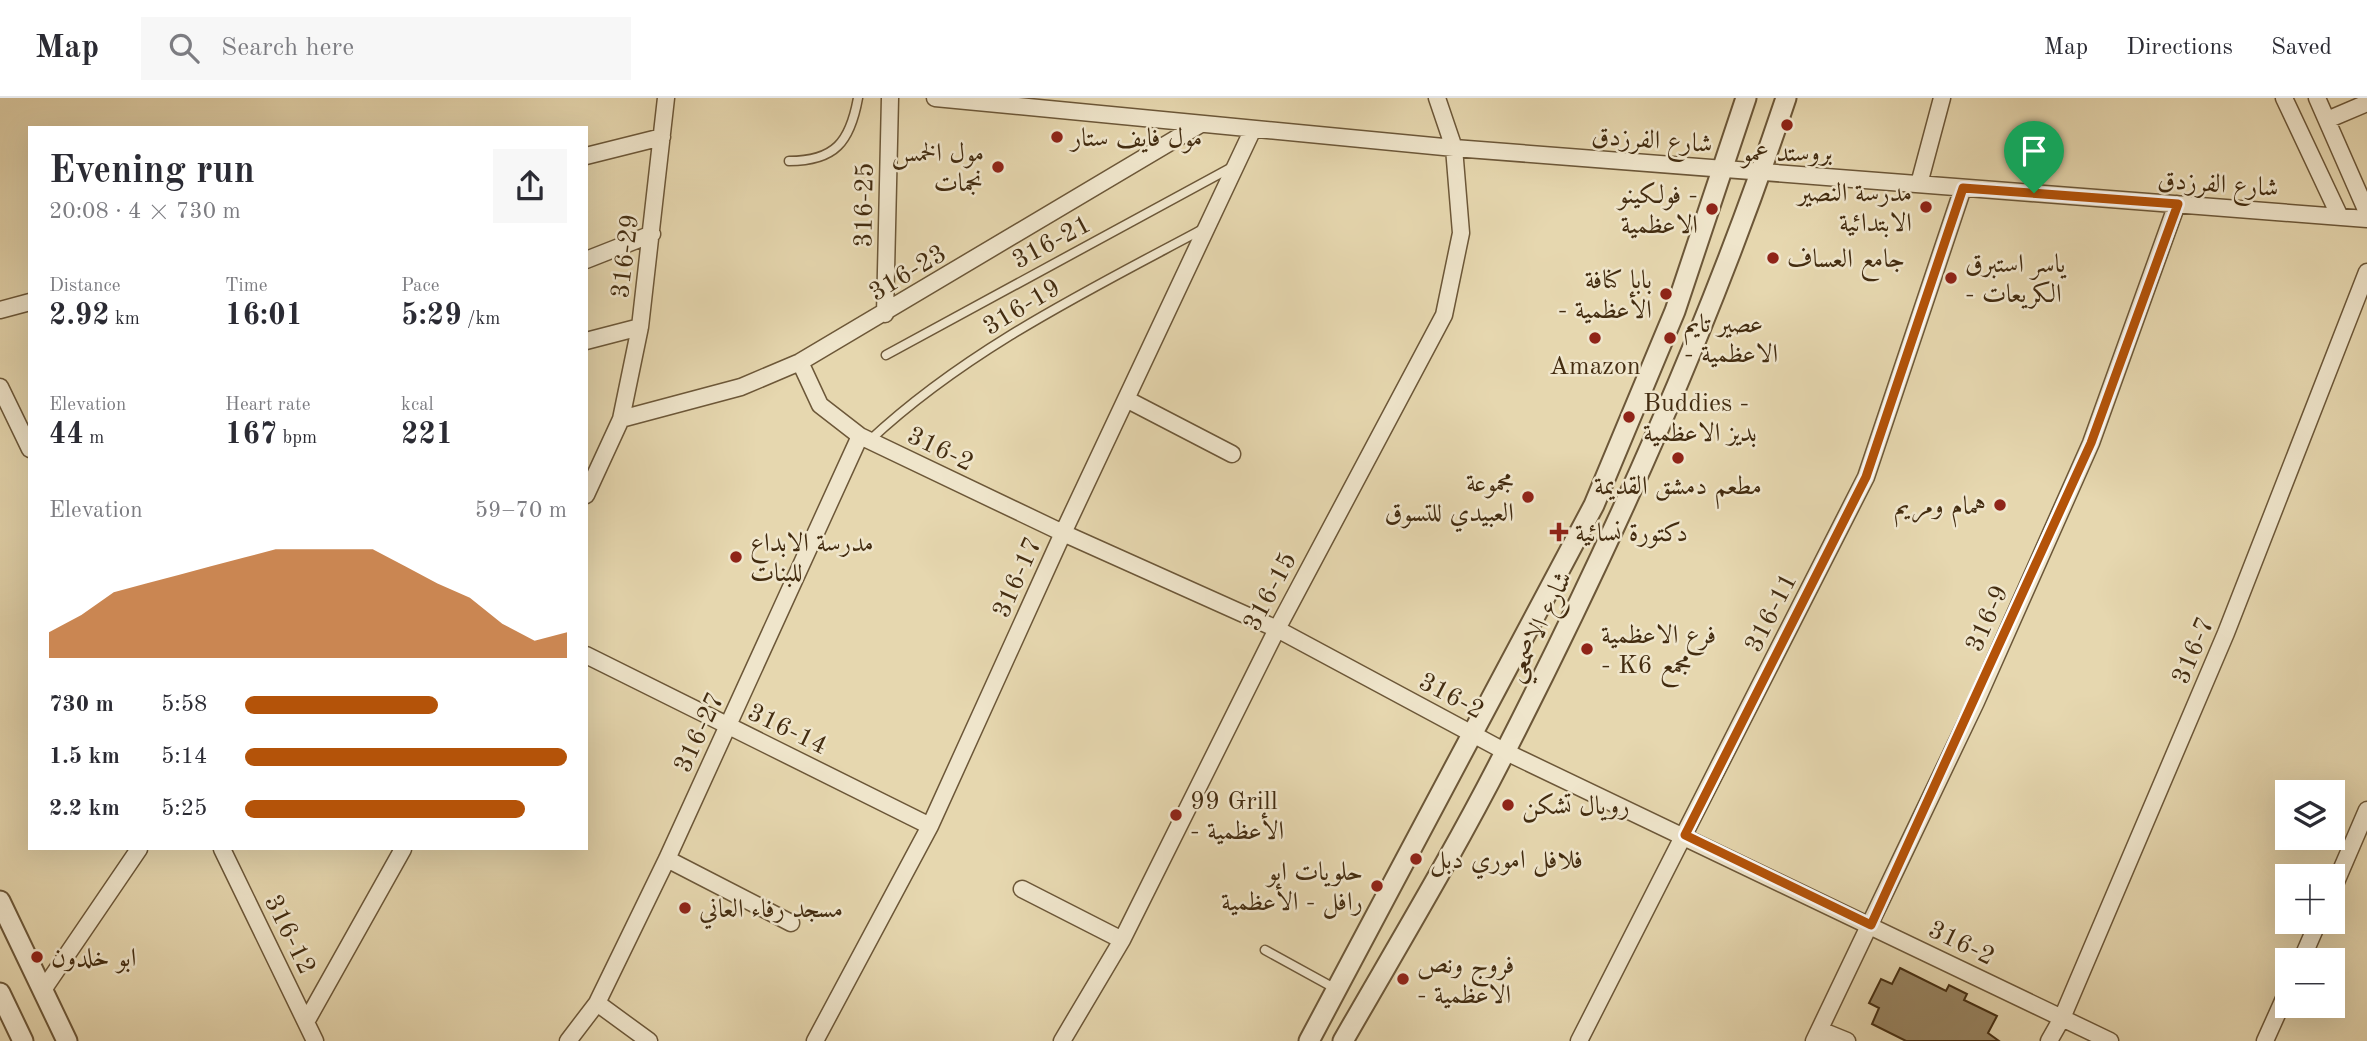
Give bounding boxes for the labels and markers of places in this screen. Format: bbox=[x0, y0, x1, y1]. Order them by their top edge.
marker: بروستد عمو bbox=[1779, 117, 1795, 133]
pin bbox=[2004, 121, 2064, 193]
place label: مول فايف ستار bbox=[1068, 126, 1202, 154]
marker: مول فايف ستار bbox=[1049, 129, 1065, 145]
place label: مول الخمس نجمات bbox=[891, 141, 984, 197]
place label: بروستد عمو bbox=[1739, 141, 1833, 169]
marker: مول الخمس نجمات bbox=[990, 159, 1006, 175]
place label: فولكينو - الاعظمية bbox=[1615, 181, 1698, 239]
place label: مدرسة النصير الابتدائية bbox=[1795, 181, 1912, 238]
marker: مدرسة النصير الابتدائية bbox=[1918, 199, 1934, 215]
marker: فولكينو - الاعظمية bbox=[1704, 201, 1720, 217]
place label: جامع العساف bbox=[1787, 247, 1905, 282]
marker: جامع العساف bbox=[1765, 250, 1781, 266]
place label: ياسر استبرق - الكريعات bbox=[1965, 252, 2067, 309]
place label: بابا كنافة - الأعظمية bbox=[1558, 268, 1652, 324]
marker: ياسر استبرق - الكريعات bbox=[1943, 270, 1959, 286]
marker: بابا كنافة - الأعظمية bbox=[1658, 286, 1674, 302]
place label: عصير تايم - الاعظمية bbox=[1684, 312, 1778, 368]
marker: Amazon bbox=[1587, 330, 1603, 346]
marker: عصير تايم - الاعظمية bbox=[1662, 330, 1678, 346]
place label: Amazon bbox=[1549, 354, 1641, 380]
place label: Buddies - بديز الاعظمية bbox=[1643, 391, 1757, 448]
marker: Buddies - بديز الاعظمية bbox=[1621, 409, 1637, 425]
marker: مطعم دمشق القديمة bbox=[1670, 450, 1686, 466]
place label: مجموعة العبيدي للتسوق bbox=[1384, 471, 1514, 533]
place label: مطعم دمشق القديمة bbox=[1594, 474, 1762, 510]
marker: مجموعة العبيدي للتسوق bbox=[1520, 489, 1536, 505]
place label: همام ومريم bbox=[1894, 494, 1986, 528]
marker: همام ومريم bbox=[1992, 497, 2008, 513]
place label: دكتورة نسائية bbox=[1575, 521, 1688, 549]
marker: دكتورة نسائية bbox=[1549, 522, 1569, 542]
place label: مدرسة الابداع للبنات bbox=[750, 531, 874, 588]
marker: مدرسة الابداع للبنات bbox=[728, 549, 744, 565]
place label: فرع الاعظمية - K6 مجمع bbox=[1601, 623, 1716, 688]
marker: فرع الاعظمية - K6 مجمع bbox=[1579, 641, 1595, 657]
place label: 99 Grill - الأعظمية bbox=[1190, 789, 1284, 845]
place label: رويال تشكن bbox=[1522, 792, 1630, 823]
marker: رويال تشكن bbox=[1500, 797, 1516, 813]
marker: 99 Grill - الأعظمية bbox=[1168, 807, 1184, 823]
place label: فلافل اموري دبل bbox=[1430, 848, 1583, 880]
marker: فلافل اموري دبل bbox=[1408, 851, 1424, 867]
place label: حلويات ابو رافل - الأعظمية bbox=[1221, 860, 1363, 919]
marker: حلويات ابو رافل - الأعظمية bbox=[1369, 878, 1385, 894]
place label: مسجد رفاء العاني bbox=[699, 897, 843, 930]
marker: مسجد رفاء العاني bbox=[677, 900, 693, 916]
place label: ابو خلدون bbox=[51, 946, 136, 974]
marker: ابو خلدون bbox=[29, 949, 45, 965]
place label: فروج ونص - الاعظمية bbox=[1417, 953, 1515, 1009]
marker: فروج ونص - الاعظمية bbox=[1395, 971, 1411, 987]

